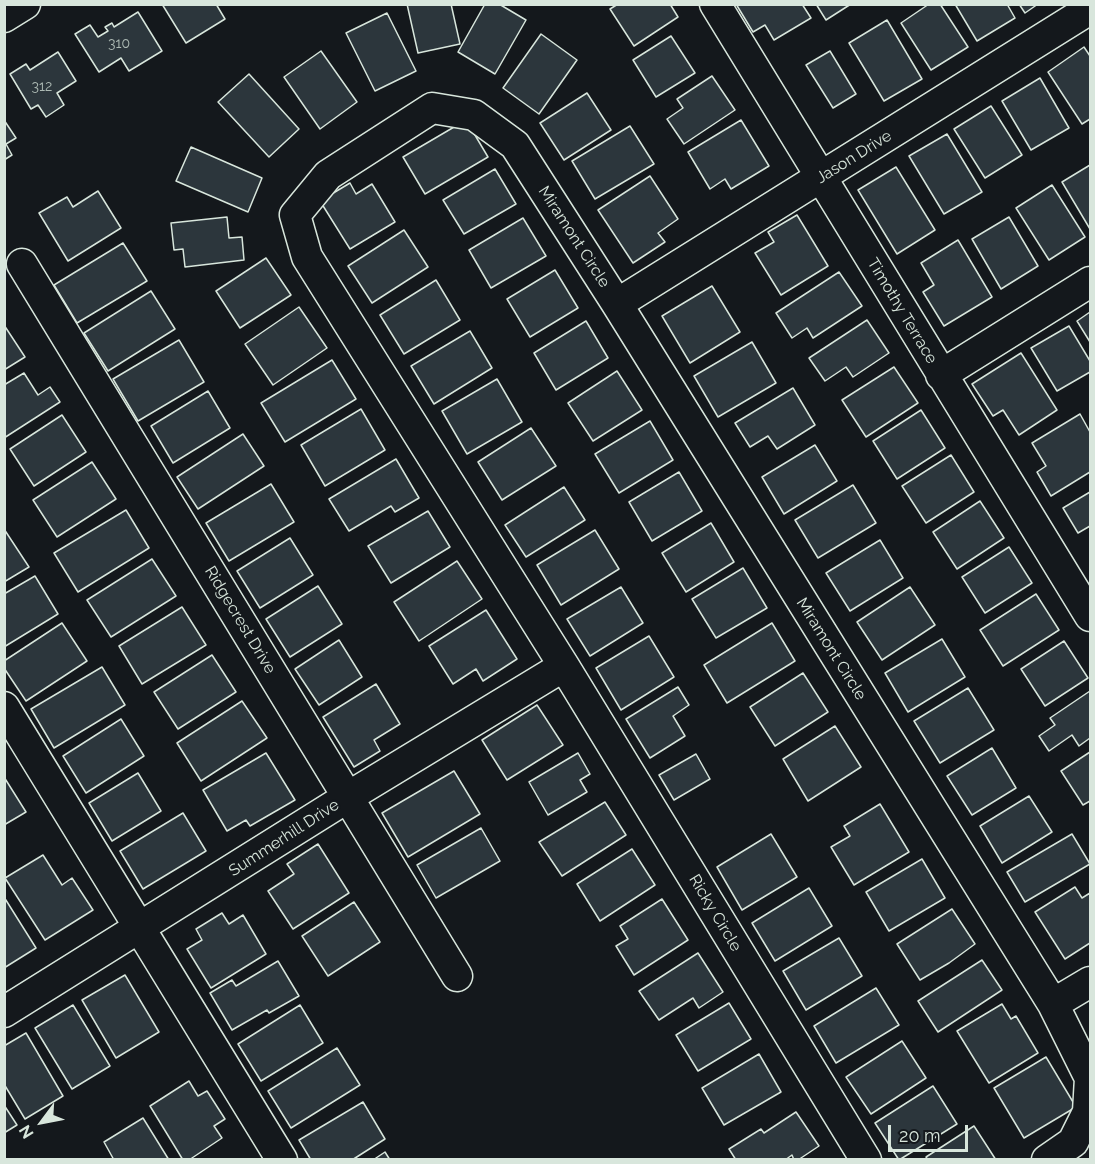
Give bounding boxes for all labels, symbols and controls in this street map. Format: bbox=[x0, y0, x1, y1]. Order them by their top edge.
house number: 310 bbox=[108, 36, 130, 52]
house number: 312 bbox=[32, 79, 52, 95]
street label: Jason Drive bbox=[813, 126, 895, 188]
street label: Miramont Circle bbox=[534, 183, 614, 291]
street label: Timothy Terrace bbox=[863, 255, 941, 367]
street label: Ridgecrest Drive bbox=[200, 563, 280, 677]
street label: Miramont Circle bbox=[792, 594, 870, 704]
street label: Summerhill Drive bbox=[225, 795, 343, 881]
street label: Ricky Circle bbox=[685, 871, 745, 955]
north arrow bbox=[12, 1092, 72, 1152]
scale bar bbox=[891, 1113, 970, 1151]
text: N bbox=[15, 1122, 38, 1142]
text: 20 m bbox=[899, 1125, 941, 1146]

